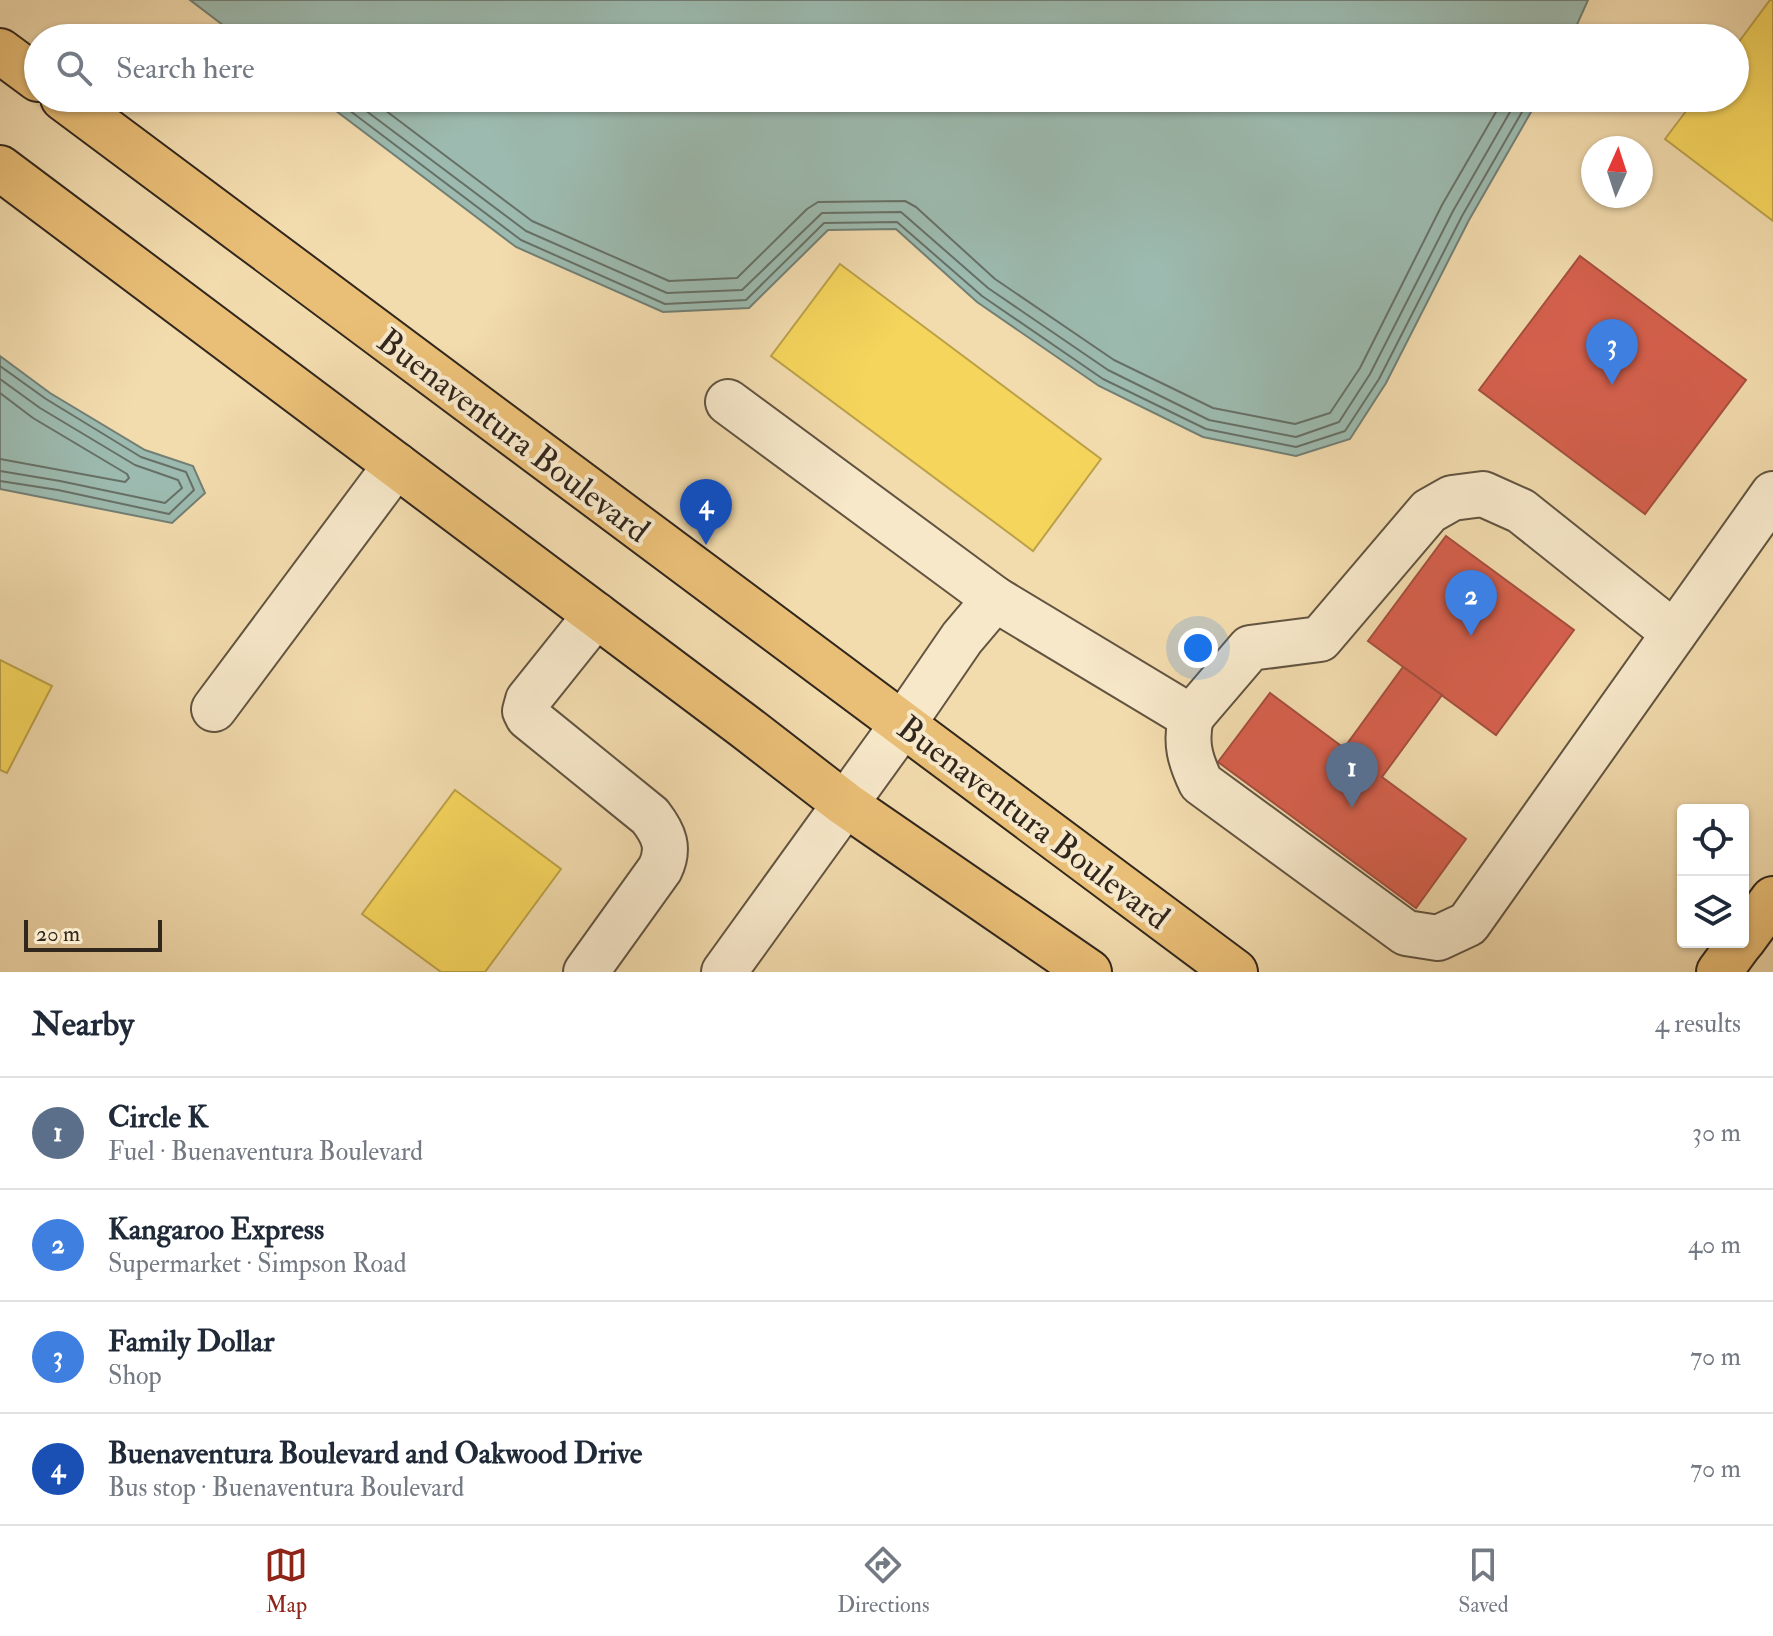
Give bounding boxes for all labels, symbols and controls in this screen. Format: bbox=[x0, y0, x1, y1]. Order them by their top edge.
search box bbox=[24, 24, 1749, 112]
icon: search bbox=[52, 46, 96, 90]
text: Search here bbox=[116, 50, 255, 87]
north arrow bbox=[1581, 136, 1653, 208]
pin: 3 bbox=[1586, 319, 1638, 385]
street label: Buenaventura Boulevard bbox=[368, 320, 658, 553]
pin: 4 bbox=[680, 479, 732, 545]
pin: 2 bbox=[1445, 570, 1497, 636]
your location bbox=[1178, 628, 1218, 668]
street label: Buenaventura Boulevard bbox=[888, 707, 1178, 940]
pin: 1 bbox=[1326, 742, 1378, 808]
map controls bbox=[1677, 804, 1749, 948]
button: locate bbox=[1677, 804, 1749, 876]
button: layers bbox=[1677, 876, 1749, 948]
scale bar bbox=[24, 916, 162, 952]
text: 20 m bbox=[36, 920, 80, 948]
text: Nearby bbox=[32, 1003, 134, 1046]
text: 4 results bbox=[1655, 1008, 1741, 1040]
text: Circle K bbox=[108, 1099, 208, 1136]
text: 1 bbox=[53, 1117, 63, 1149]
text: 30 m bbox=[1692, 1117, 1741, 1149]
text: Fuel · Buenaventura Boulevard bbox=[108, 1136, 423, 1168]
text: Kangaroo Express bbox=[108, 1211, 324, 1248]
text: 2 bbox=[51, 1229, 65, 1261]
text: 40 m bbox=[1688, 1229, 1741, 1261]
text: Supermarket · Simpson Road bbox=[108, 1248, 407, 1280]
text: Family Dollar bbox=[108, 1323, 274, 1360]
text: 3 bbox=[53, 1341, 63, 1373]
text: 70 m bbox=[1690, 1341, 1741, 1373]
text: Shop bbox=[108, 1360, 162, 1392]
text: Buenaventura Boulevard and Oakwood Drive bbox=[108, 1435, 642, 1472]
text: 4 bbox=[51, 1453, 65, 1485]
text: 70 m bbox=[1690, 1453, 1741, 1485]
text: Bus stop · Buenaventura Boulevard bbox=[108, 1472, 464, 1504]
tab: Map bbox=[264, 1543, 308, 1619]
tab: Directions bbox=[837, 1543, 930, 1619]
tab: Saved bbox=[1458, 1543, 1509, 1619]

